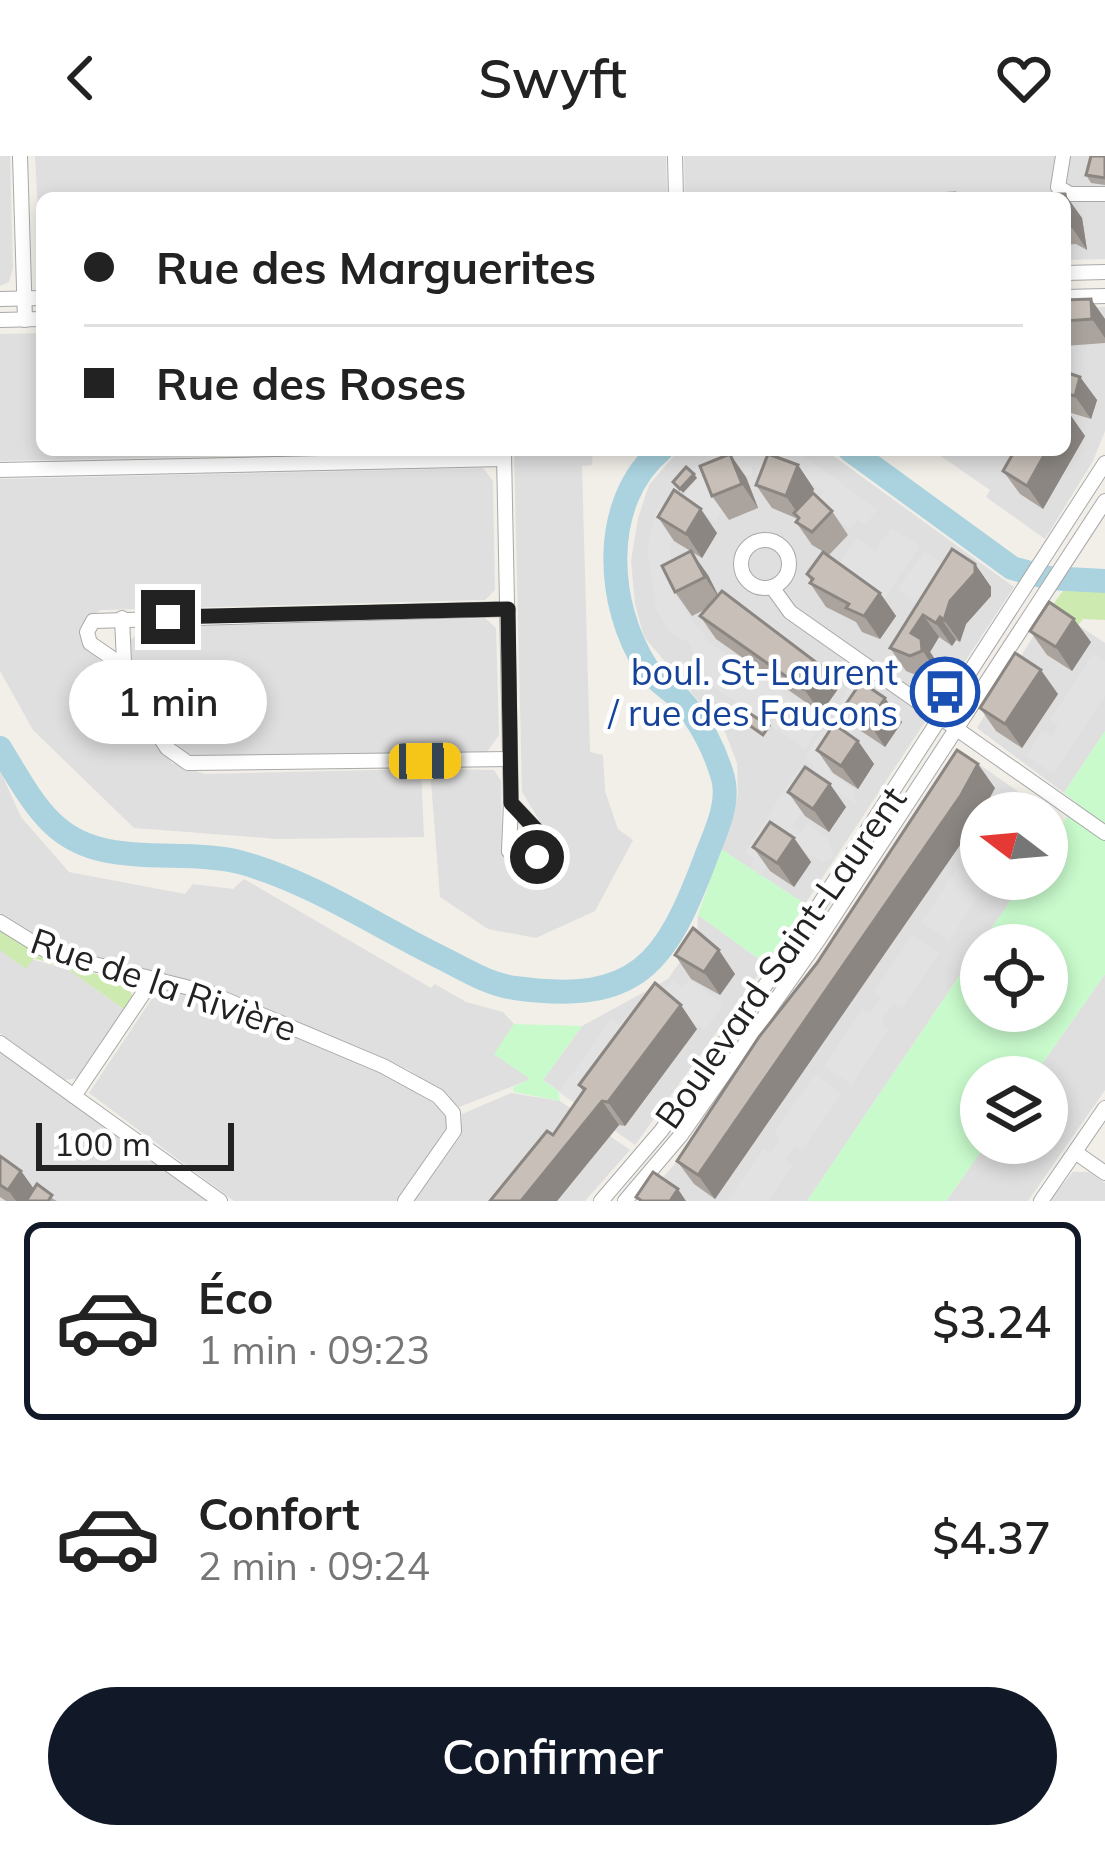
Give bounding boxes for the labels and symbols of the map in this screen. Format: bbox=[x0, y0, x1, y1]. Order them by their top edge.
route end bbox=[141, 590, 195, 644]
place label: boul. St-Laurent / rue des Faucons bbox=[607, 649, 898, 735]
bus stop icon: boul. St-Laurent / rue des Faucons bbox=[910, 657, 980, 727]
callout: 1 min bbox=[69, 659, 267, 743]
car bbox=[389, 742, 461, 780]
street label: Boulevard Saint-Laurent bbox=[645, 777, 915, 1137]
north arrow bbox=[960, 792, 1068, 900]
route start bbox=[510, 830, 564, 884]
street label: Rue de la Rivière bbox=[25, 917, 303, 1051]
scale bar bbox=[36, 1117, 234, 1170]

